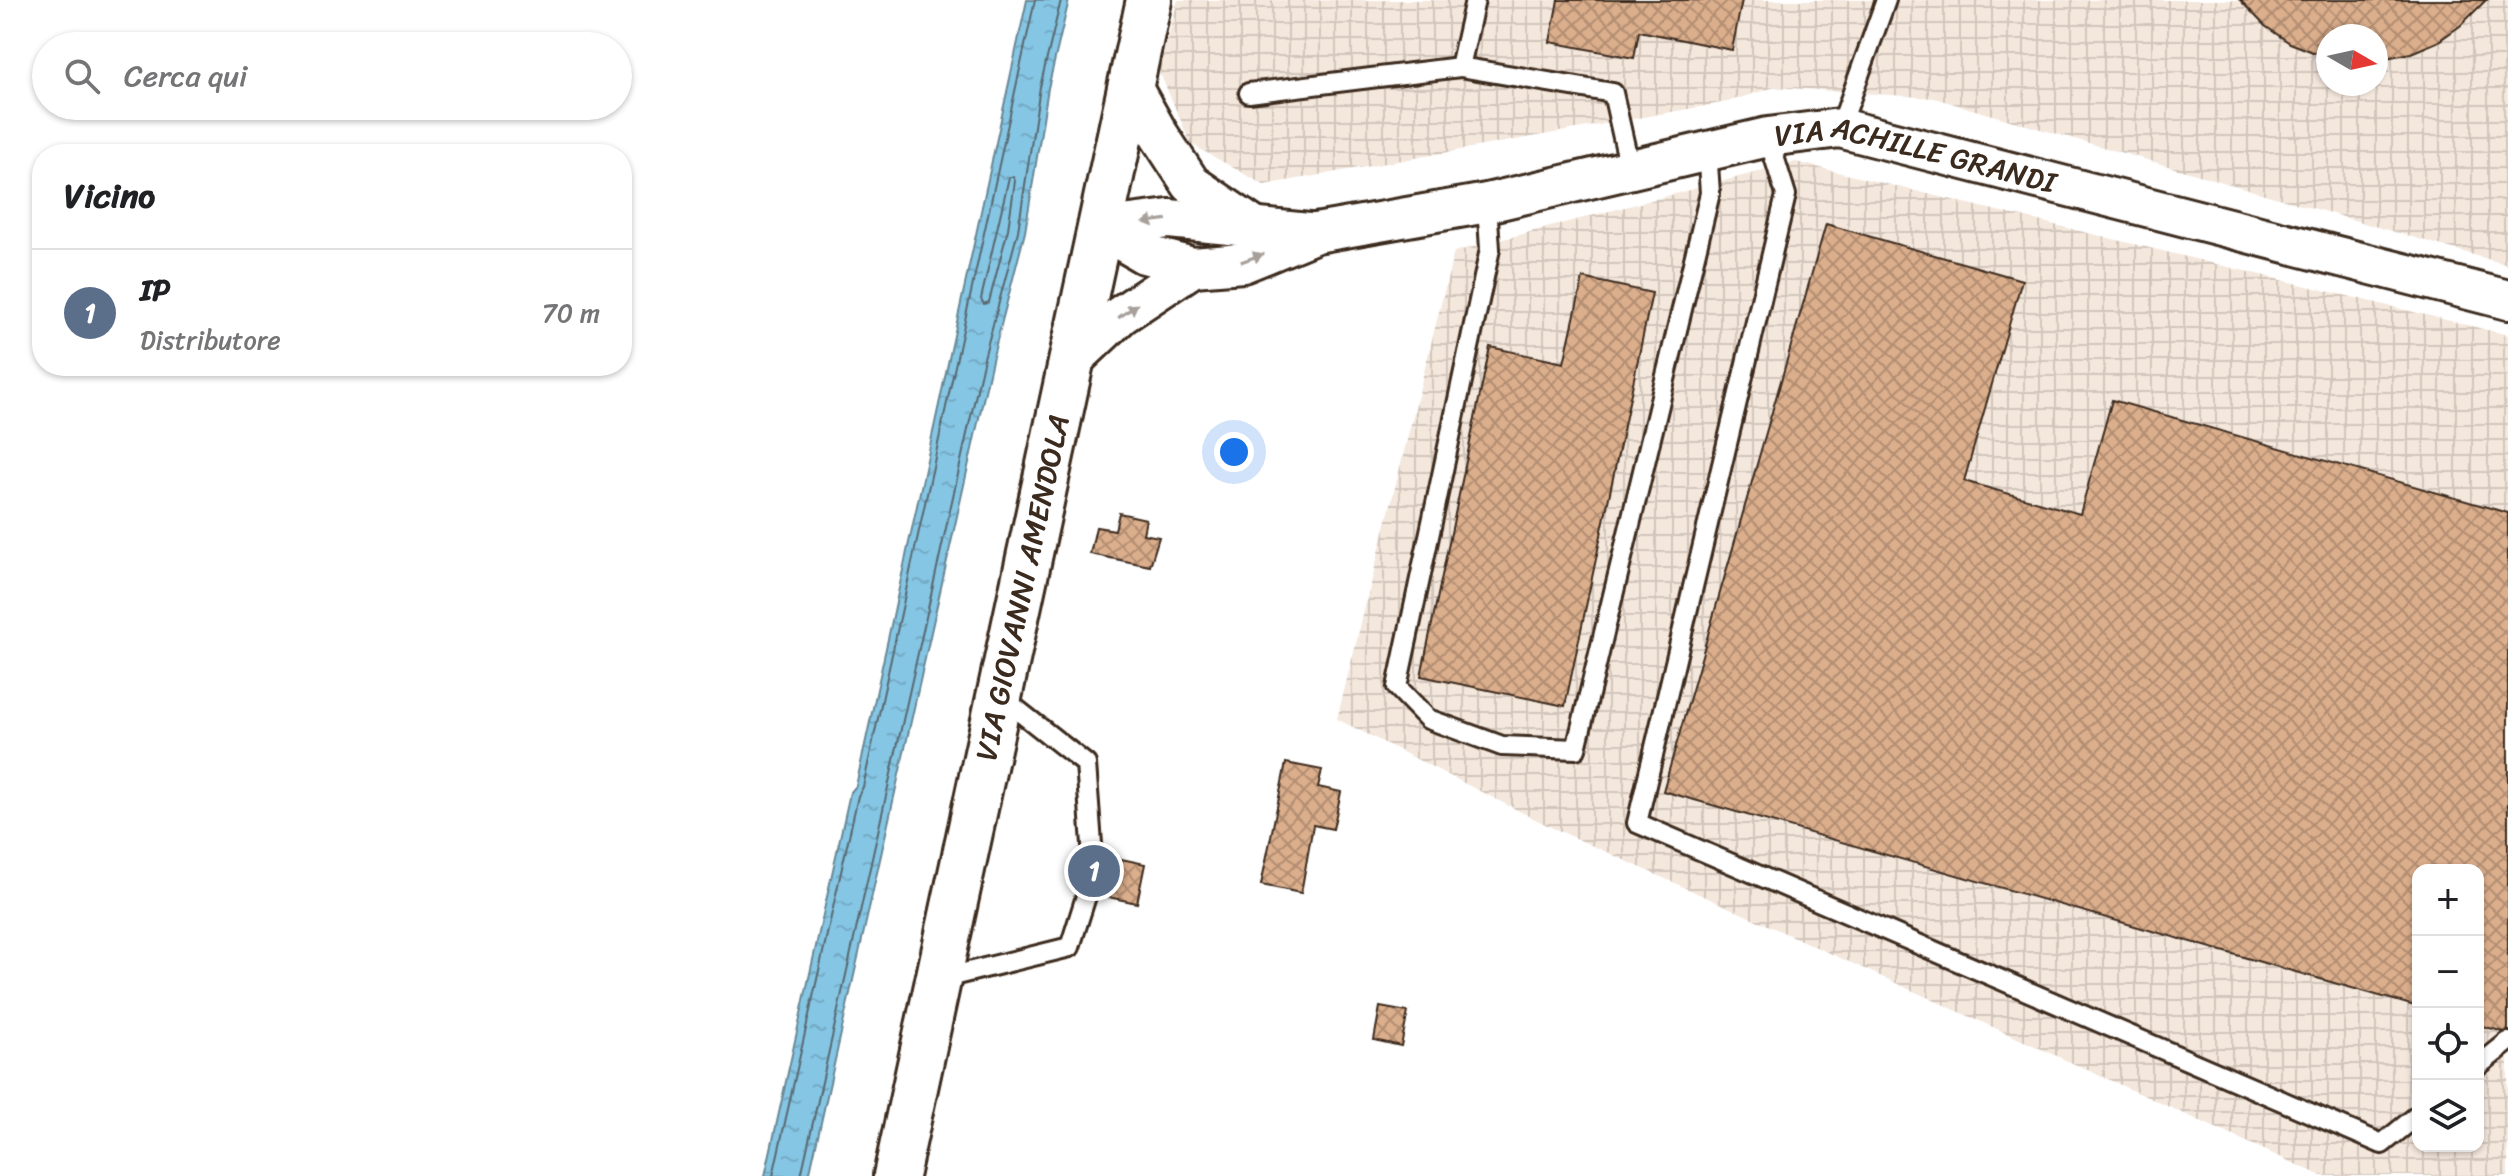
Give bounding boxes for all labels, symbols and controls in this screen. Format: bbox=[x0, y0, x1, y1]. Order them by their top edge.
north arrow bbox=[2316, 24, 2388, 96]
search box bbox=[32, 32, 632, 120]
text: Cerca qui bbox=[124, 49, 247, 103]
icon: search bbox=[60, 54, 104, 98]
street label: VIA ACHILLE GRANDI bbox=[1771, 100, 2064, 210]
text: Vicino bbox=[64, 166, 155, 226]
one-way arrow bbox=[1142, 214, 1167, 227]
one-way arrow bbox=[1240, 252, 1264, 264]
text: IP bbox=[140, 263, 170, 317]
text: 1 bbox=[84, 290, 96, 336]
text: 70 m bbox=[542, 290, 600, 336]
one-way arrow bbox=[1117, 304, 1138, 319]
text: Distributore bbox=[140, 317, 281, 363]
street label: VIA GIOVANNI AMENDOLA bbox=[959, 409, 1086, 766]
your location bbox=[1214, 432, 1254, 472]
pin: 1 bbox=[1068, 841, 1120, 901]
map controls bbox=[2412, 864, 2484, 1152]
button: + bbox=[2412, 864, 2484, 936]
button: − bbox=[2412, 936, 2484, 1008]
button: locate bbox=[2412, 1008, 2484, 1080]
button: layers bbox=[2412, 1080, 2484, 1152]

